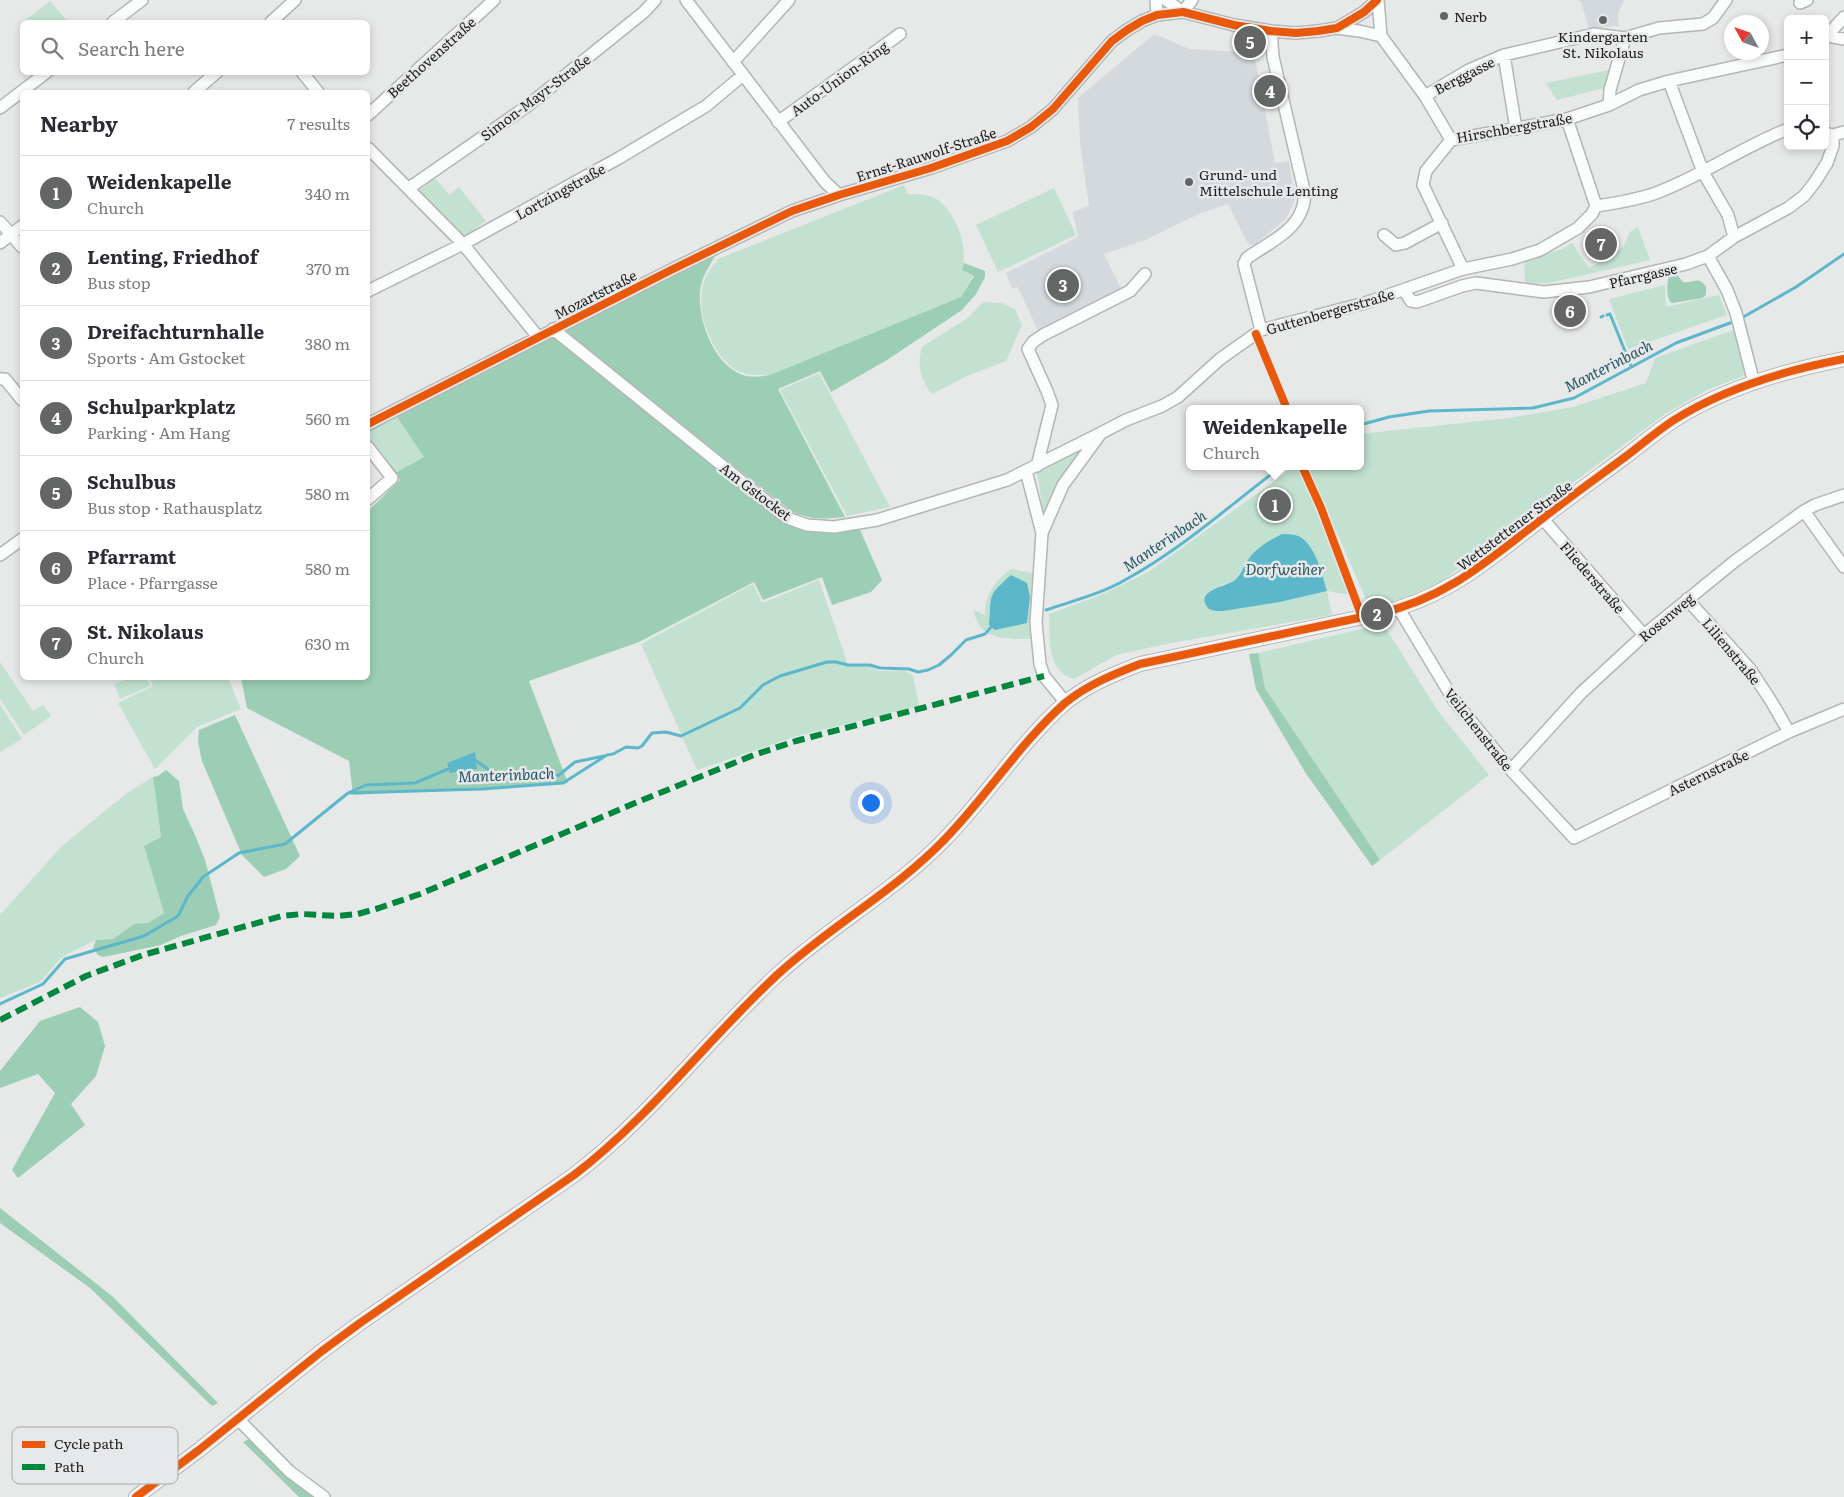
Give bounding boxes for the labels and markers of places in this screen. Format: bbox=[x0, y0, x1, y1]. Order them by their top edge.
place label: Nerb bbox=[1454, 6, 1487, 26]
marker: Nerb bbox=[1438, 10, 1450, 22]
marker: Kindergarten St. Nikolaus bbox=[1597, 14, 1609, 26]
pin: 5 bbox=[1234, 23, 1266, 61]
place label: Kindergarten St. Nikolaus bbox=[1558, 26, 1648, 62]
pin: 4 bbox=[1254, 72, 1286, 110]
place label: Grund- und Mittelschule Lenting bbox=[1199, 164, 1338, 200]
marker: Grund- und Mittelschule Lenting bbox=[1183, 176, 1195, 188]
pin: 7 bbox=[1585, 225, 1617, 263]
pin: 3 bbox=[1047, 266, 1079, 304]
pin: 6 bbox=[1554, 292, 1586, 330]
pin: 1 bbox=[1259, 486, 1291, 524]
pin: 2 bbox=[1361, 595, 1393, 633]

